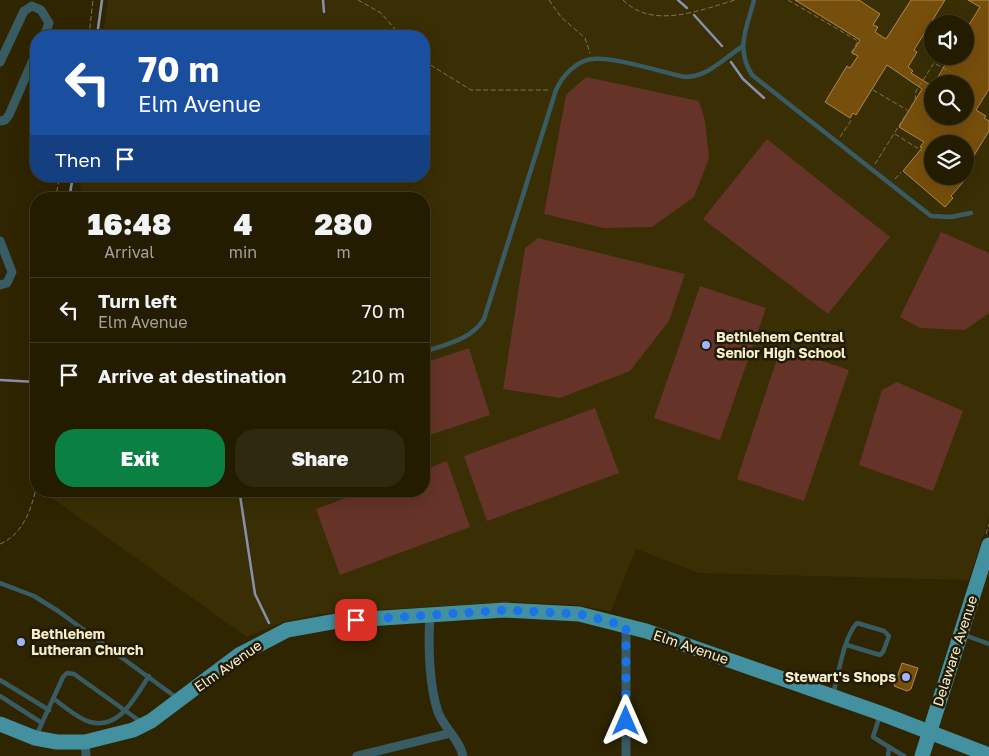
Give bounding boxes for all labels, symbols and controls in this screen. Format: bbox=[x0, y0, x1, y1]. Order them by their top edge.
map controls bbox=[924, 15, 974, 185]
button: sound bbox=[924, 15, 974, 65]
text: 70 m bbox=[138, 48, 219, 90]
icon: left bbox=[55, 50, 120, 115]
button: search bbox=[924, 75, 974, 125]
text: Elm Avenue bbox=[138, 90, 261, 117]
button: layers bbox=[924, 135, 974, 185]
icon: arrive bbox=[111, 145, 139, 173]
text: Then bbox=[55, 148, 101, 171]
text: 16:48 bbox=[87, 206, 171, 242]
text: 4 bbox=[233, 206, 252, 242]
text: 280 bbox=[315, 206, 373, 242]
text: Arrival bbox=[104, 242, 154, 262]
text: min bbox=[229, 242, 257, 262]
text: m bbox=[336, 242, 351, 262]
text: Turn left bbox=[98, 289, 177, 312]
icon: left bbox=[55, 296, 83, 324]
text: 70 m bbox=[362, 299, 405, 322]
text: Elm Avenue bbox=[98, 312, 188, 332]
place label: Bethlehem Central Senior High School bbox=[716, 328, 846, 361]
marker: Bethlehem Central Senior High School bbox=[700, 339, 712, 351]
icon: arrive bbox=[55, 361, 83, 389]
text: Arrive at destination bbox=[98, 364, 286, 387]
text: 210 m bbox=[351, 364, 405, 387]
button: Exit bbox=[55, 429, 225, 487]
button: Share bbox=[235, 429, 405, 487]
street label: Delaware Avenue bbox=[929, 593, 980, 708]
pin bbox=[335, 599, 377, 641]
icon: arrive bbox=[342, 606, 370, 634]
place label: Bethlehem Lutheran Church bbox=[31, 625, 143, 658]
street label: Elm Avenue bbox=[651, 626, 731, 667]
marker: Bethlehem Lutheran Church bbox=[15, 636, 27, 648]
street label: Elm Avenue bbox=[191, 636, 265, 695]
place label: Stewart's Shops bbox=[785, 668, 896, 685]
marker: Stewart's Shops bbox=[900, 671, 912, 683]
position arrow bbox=[599, 694, 651, 746]

